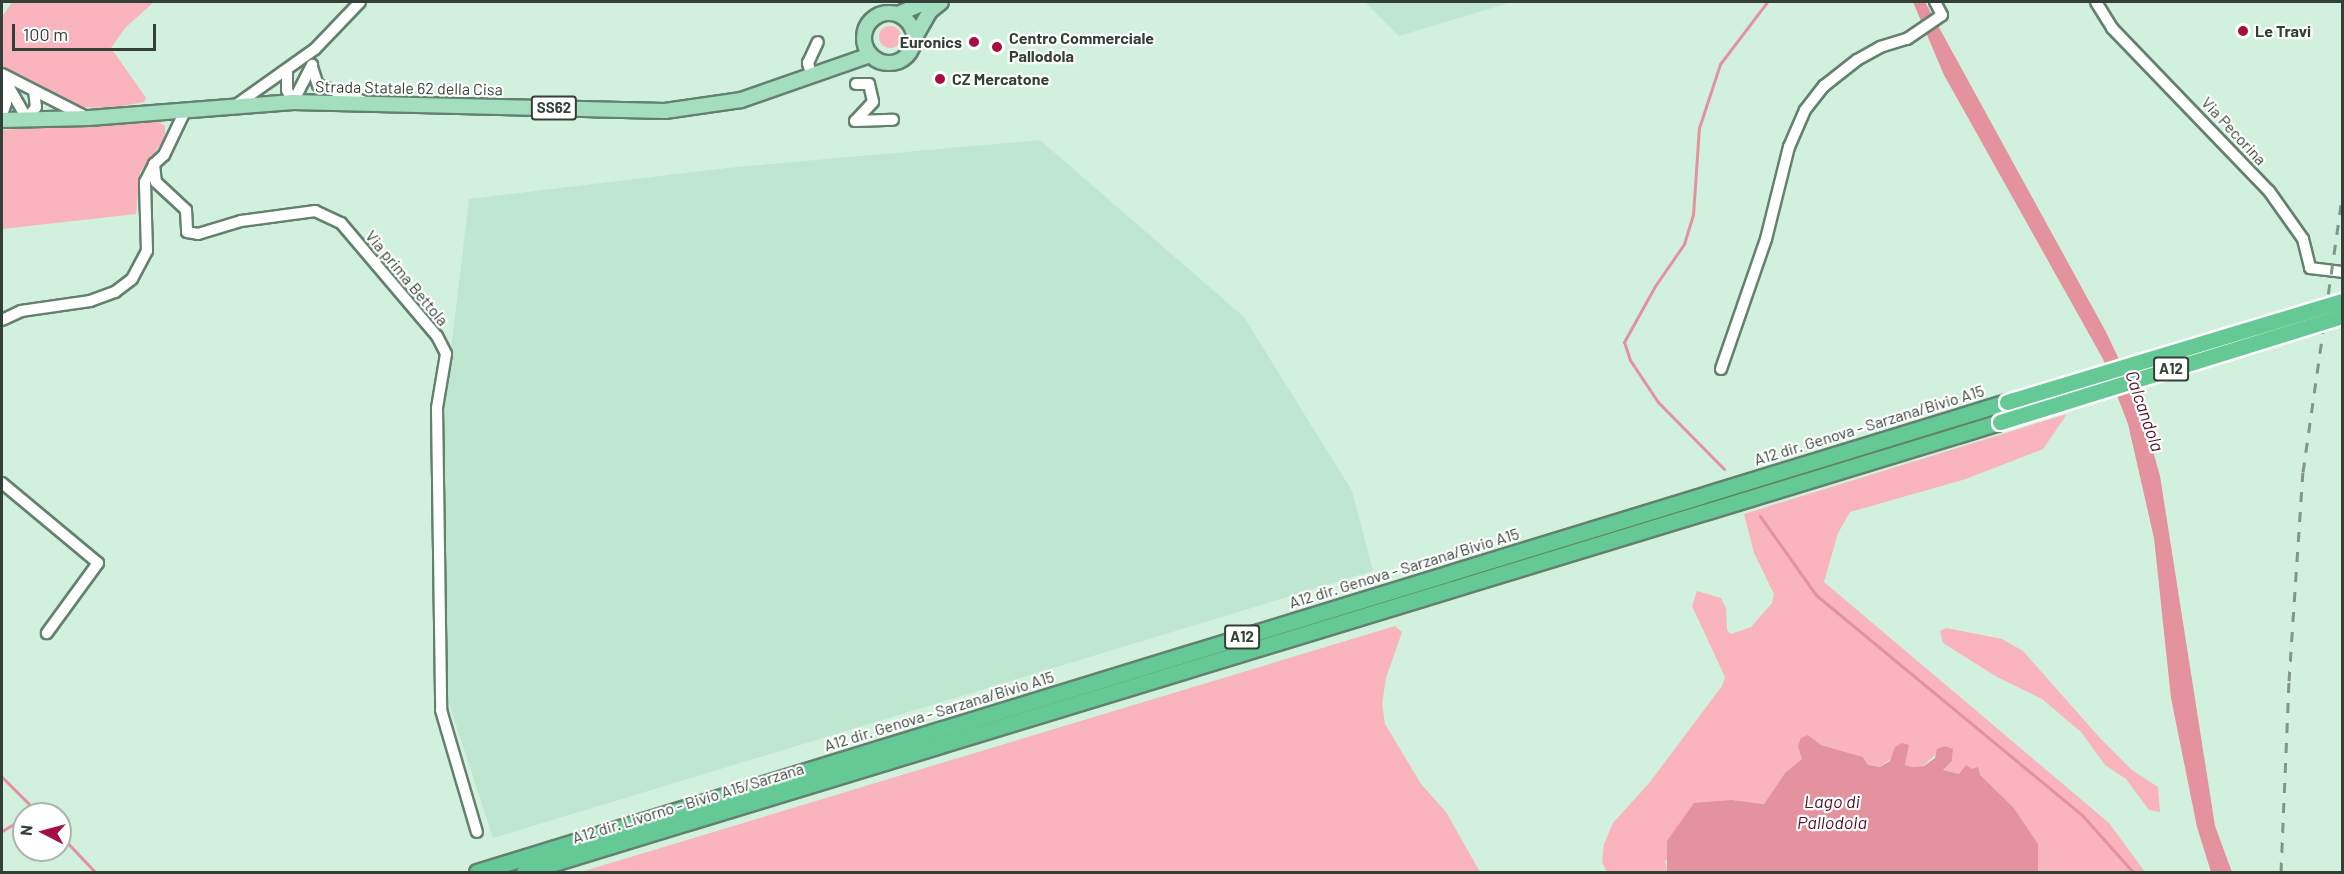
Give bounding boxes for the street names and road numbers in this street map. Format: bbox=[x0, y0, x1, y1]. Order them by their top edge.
street label: Strada Statale 62 della Cisa bbox=[315, 77, 503, 99]
street label: Via Pecorina bbox=[2198, 93, 2270, 169]
road number: SS62 bbox=[530, 96, 578, 120]
street label: Via prima Bettola bbox=[362, 226, 452, 330]
road number: A12 bbox=[2153, 357, 2189, 381]
street label: A12 dir. Genova - Sarzana/Bivio A15 bbox=[1752, 381, 1986, 469]
street label: A12 dir. Genova - Sarzana/Bivio A15 bbox=[1287, 524, 1521, 612]
road number: A12 bbox=[1224, 625, 1260, 649]
street label: A12 dir. Genova - Sarzana/Bivio A15 bbox=[822, 667, 1056, 755]
street label: A12 dir. Livorno - Bivio A15/Sarzana bbox=[570, 759, 806, 847]

